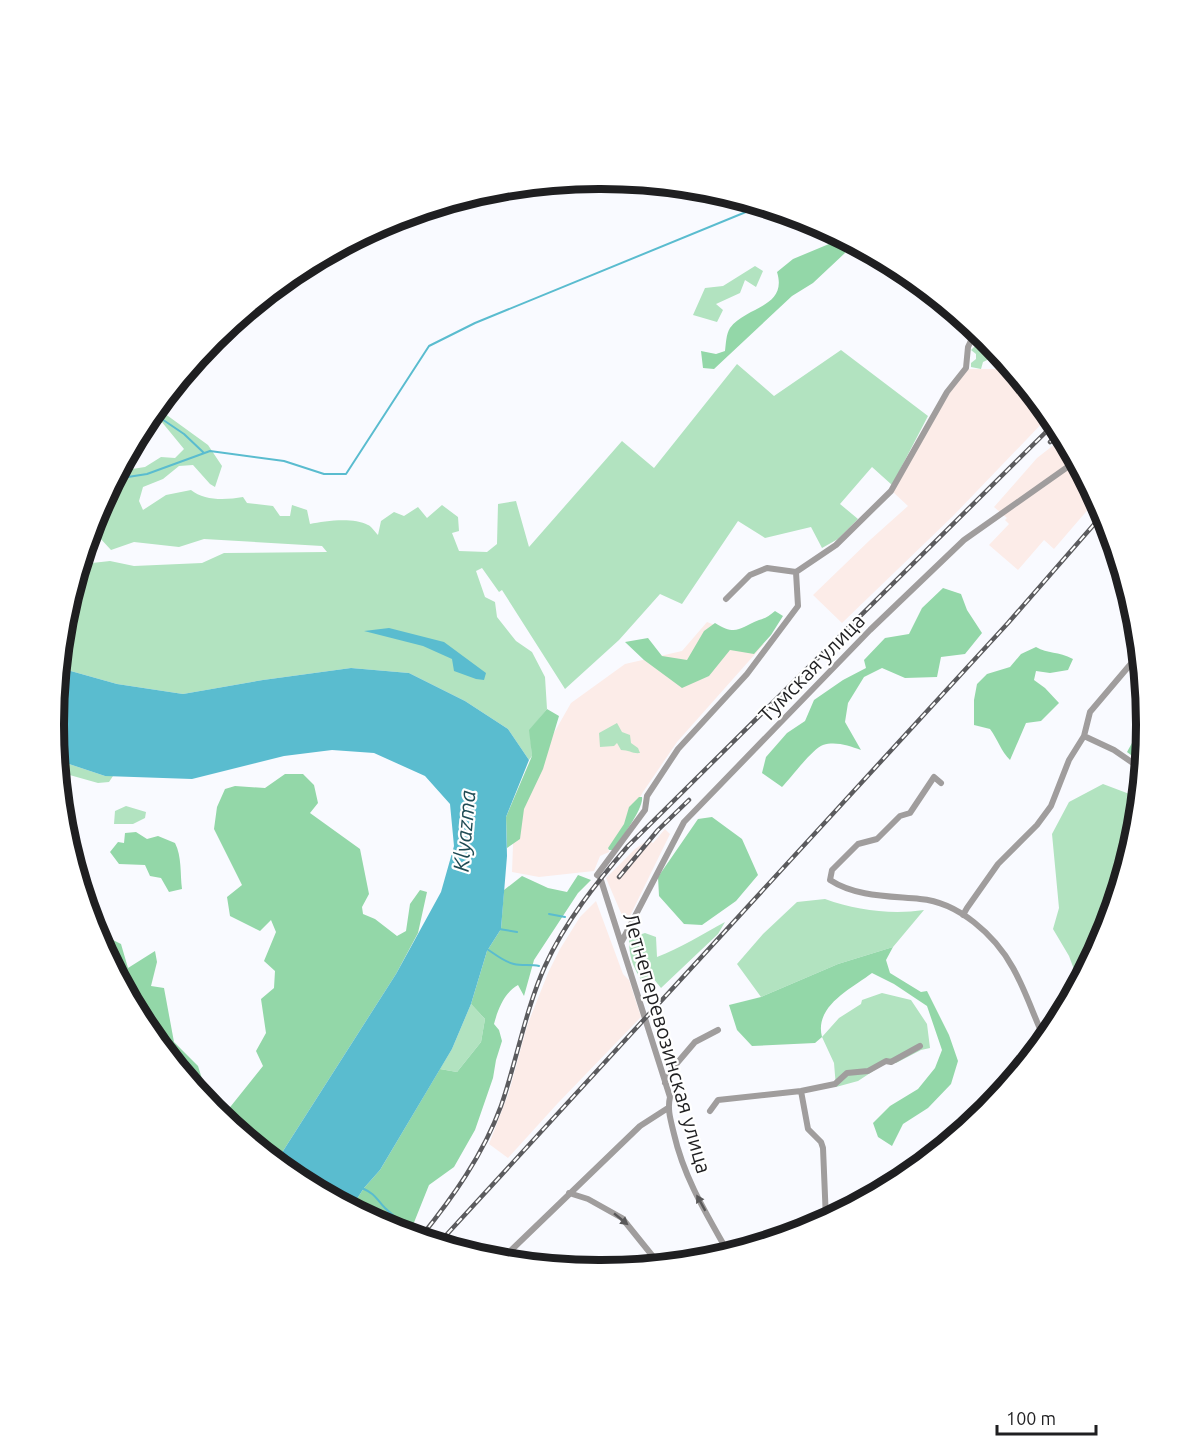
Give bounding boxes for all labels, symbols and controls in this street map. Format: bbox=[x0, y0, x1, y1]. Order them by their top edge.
street label: Тумская улица bbox=[753, 608, 869, 727]
water label: Klyazma bbox=[447, 789, 480, 873]
street label: Летнеперевозинская улица bbox=[619, 910, 717, 1176]
one-way arrow bbox=[696, 1194, 706, 1211]
one-way arrow bbox=[613, 1213, 629, 1226]
scale bar bbox=[997, 1398, 1096, 1436]
text: 100 m bbox=[1006, 1408, 1056, 1428]

